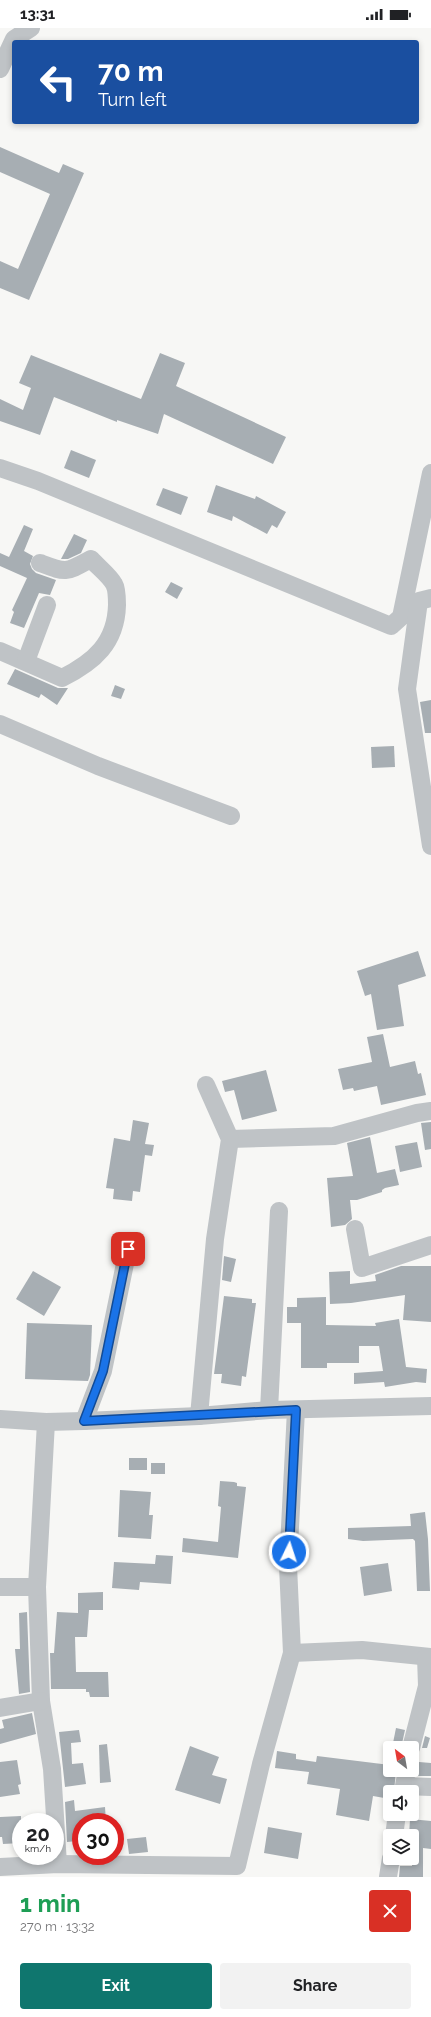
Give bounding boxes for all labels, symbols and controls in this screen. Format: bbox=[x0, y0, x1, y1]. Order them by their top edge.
text: 13:31 bbox=[20, 5, 55, 23]
text: 70 m bbox=[98, 55, 164, 88]
icon: left bbox=[32, 56, 84, 108]
text: Turn left bbox=[98, 89, 167, 110]
pin bbox=[111, 1232, 145, 1266]
icon: arrive bbox=[117, 1238, 139, 1260]
position arrow bbox=[268, 1531, 310, 1573]
north arrow bbox=[383, 1741, 419, 1777]
map controls bbox=[383, 1741, 419, 1865]
button: sound bbox=[383, 1785, 419, 1821]
speed limit sign: 30 bbox=[72, 1813, 124, 1865]
text: 20 bbox=[26, 1822, 50, 1846]
button: layers bbox=[383, 1829, 419, 1865]
text: km/h bbox=[25, 1843, 51, 1854]
text: 1 min bbox=[20, 1889, 81, 1918]
button: close bbox=[369, 1890, 411, 1932]
text: 270 m · 13:32 bbox=[20, 1919, 95, 1934]
button: Exit bbox=[20, 1963, 212, 2009]
button: Share bbox=[220, 1963, 411, 2009]

